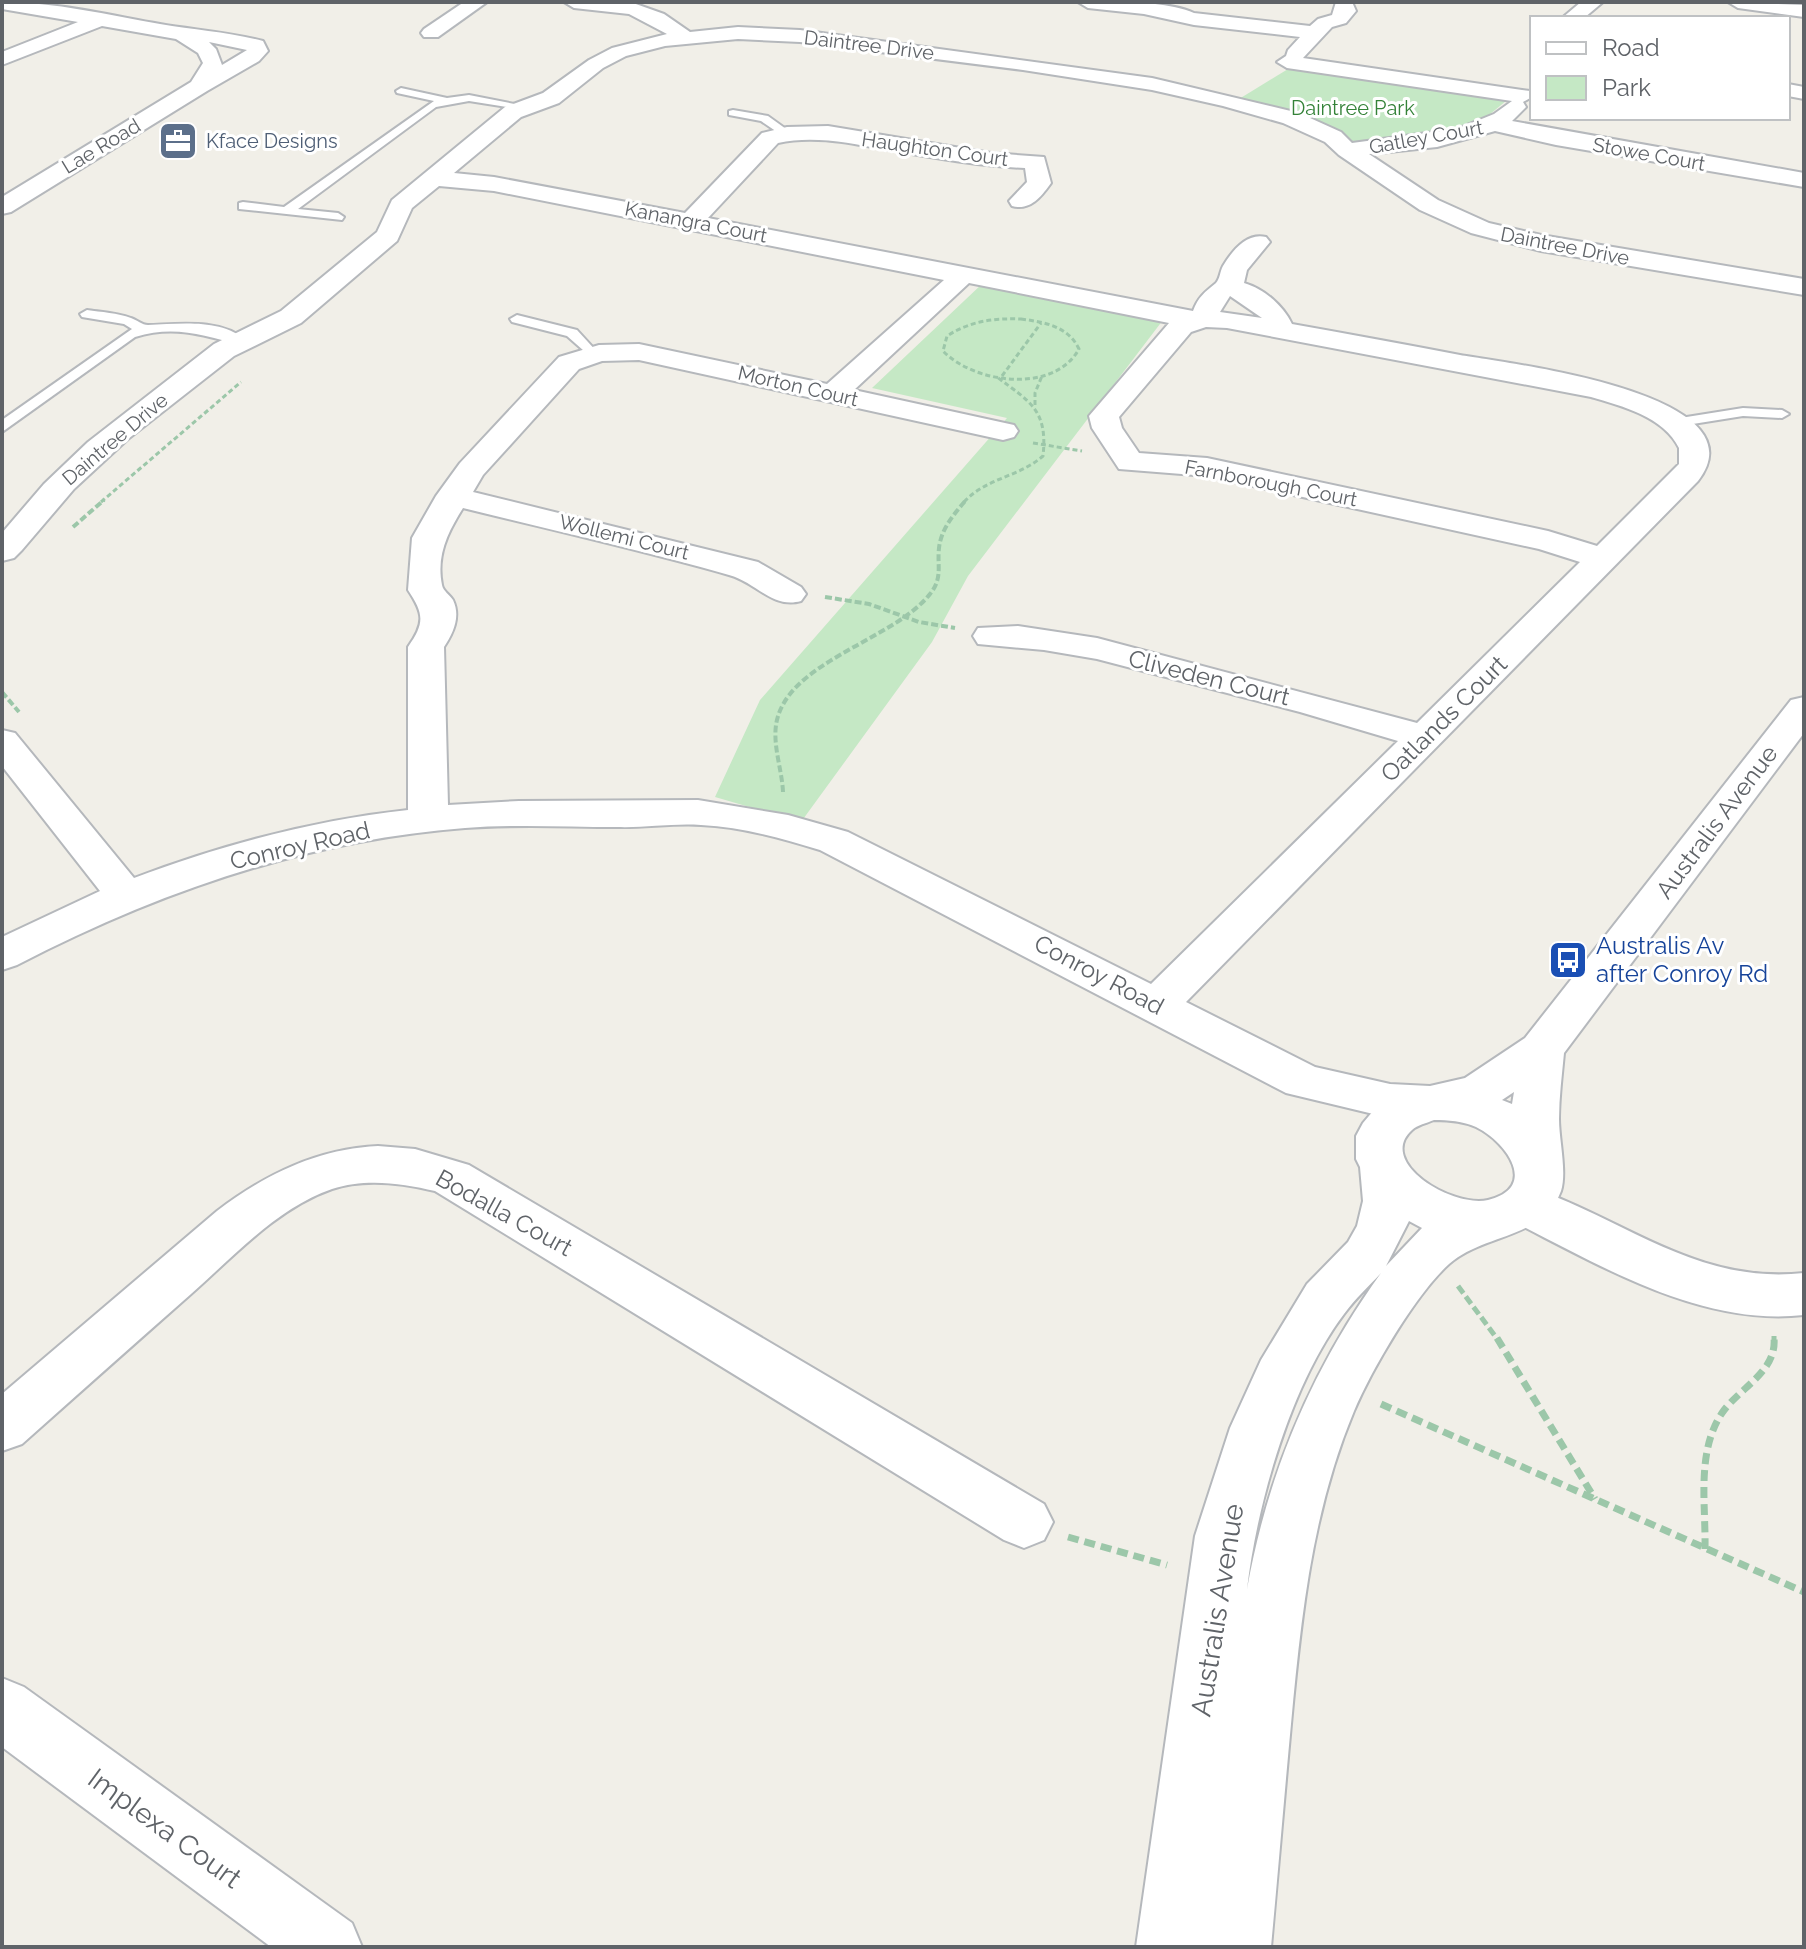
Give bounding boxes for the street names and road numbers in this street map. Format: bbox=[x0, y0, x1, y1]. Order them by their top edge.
street label: Daintree Drive bbox=[803, 25, 936, 65]
street label: Lae Road bbox=[57, 113, 145, 179]
street label: Gatley Court bbox=[1367, 115, 1485, 159]
street label: Haughton Court bbox=[860, 127, 1010, 171]
street label: Stowe Court bbox=[1591, 132, 1707, 176]
street label: Kanangra Court bbox=[623, 196, 770, 248]
street label: Daintree Drive bbox=[1499, 222, 1632, 270]
street label: Morton Court bbox=[736, 361, 861, 412]
street label: Daintree Drive bbox=[57, 388, 173, 490]
street label: Farnborough Court bbox=[1183, 455, 1360, 512]
street label: Wollemi Court bbox=[556, 509, 692, 565]
street label: Cliveden Court bbox=[1125, 643, 1293, 712]
street label: Oatlands Court bbox=[1374, 649, 1513, 788]
street label: Australis Avenue bbox=[1650, 739, 1784, 904]
street label: Conroy Road bbox=[227, 815, 373, 876]
street label: Conroy Road bbox=[1029, 928, 1169, 1021]
street label: Bodalla Court bbox=[431, 1163, 578, 1262]
street label: Australis Avenue bbox=[1184, 1501, 1251, 1719]
street label: Implexa Court bbox=[82, 1762, 248, 1895]

